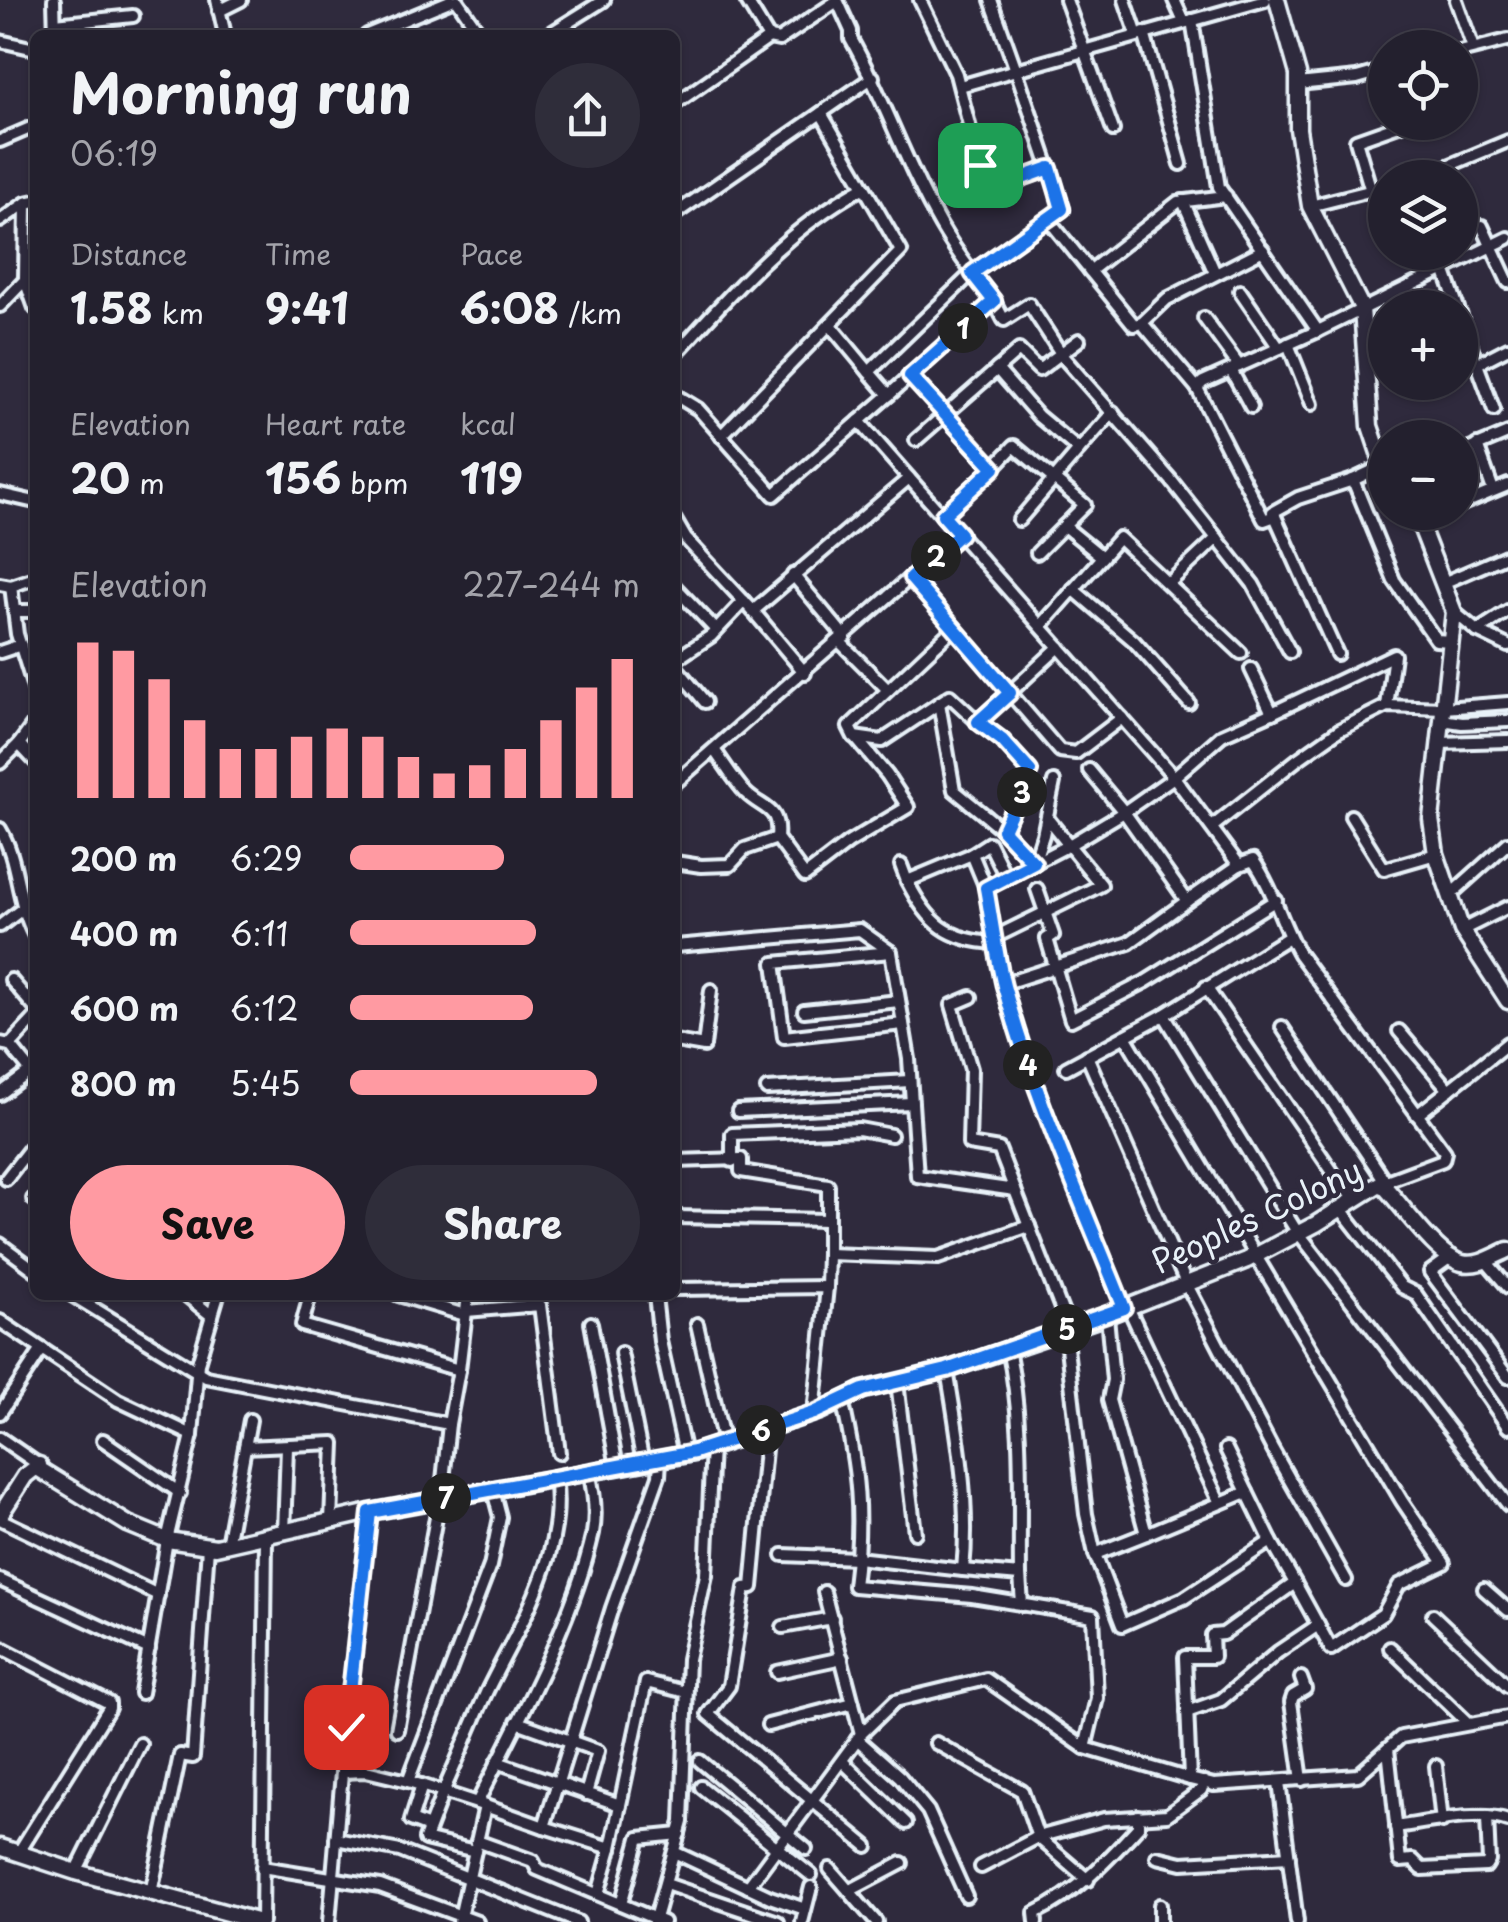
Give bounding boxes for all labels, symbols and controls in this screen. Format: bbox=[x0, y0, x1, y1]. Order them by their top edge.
map controls bbox=[1368, 30, 1478, 530]
button: locate bbox=[1368, 30, 1478, 140]
text: Morning run bbox=[70, 50, 412, 133]
button: share bbox=[535, 63, 640, 168]
pin bbox=[938, 123, 1023, 208]
text: 06:19 bbox=[70, 129, 158, 177]
icon: arrive bbox=[953, 138, 1008, 193]
button: layers bbox=[1368, 160, 1478, 270]
text: Distance bbox=[70, 232, 188, 275]
text: Time bbox=[265, 232, 331, 275]
text: Pace bbox=[460, 232, 523, 275]
text: 1.58 bbox=[70, 275, 153, 338]
text: 9:41 bbox=[265, 275, 349, 338]
text: 6:08 bbox=[460, 275, 559, 338]
button: + bbox=[1368, 290, 1478, 400]
text: km bbox=[153, 291, 204, 334]
text: /km bbox=[559, 291, 622, 334]
pin: 1 bbox=[938, 303, 988, 353]
text: 1 bbox=[956, 306, 970, 349]
text: Elevation bbox=[70, 402, 191, 445]
text: Heart rate bbox=[265, 402, 406, 445]
text: kcal bbox=[460, 402, 516, 445]
button: − bbox=[1368, 420, 1478, 530]
text: 20 bbox=[70, 445, 130, 508]
text: 156 bbox=[265, 445, 341, 508]
text: 119 bbox=[460, 445, 523, 508]
text: m bbox=[130, 461, 165, 504]
text: bpm bbox=[341, 461, 408, 504]
pin: 2 bbox=[911, 531, 961, 581]
text: 2 bbox=[926, 534, 946, 577]
text: Elevation bbox=[70, 560, 208, 608]
text: 227–244 m bbox=[462, 560, 640, 608]
pin: 3 bbox=[997, 767, 1047, 817]
text: 3 bbox=[1013, 770, 1031, 813]
text: 200 m bbox=[70, 834, 177, 882]
text: 6:29 bbox=[230, 834, 302, 882]
text: 400 m bbox=[70, 909, 178, 957]
text: 6:11 bbox=[230, 909, 288, 957]
text: 600 m bbox=[70, 984, 179, 1032]
text: 6:12 bbox=[230, 984, 299, 1032]
pin: 4 bbox=[1003, 1040, 1053, 1090]
text: 4 bbox=[1018, 1043, 1038, 1086]
text: 800 m bbox=[70, 1059, 177, 1107]
text: 5:45 bbox=[230, 1059, 301, 1107]
street label: Peoples Colony bbox=[1143, 1145, 1369, 1285]
button: Save bbox=[70, 1165, 345, 1280]
button: Share bbox=[365, 1165, 640, 1280]
pin: 5 bbox=[1042, 1304, 1092, 1354]
text: 5 bbox=[1058, 1307, 1076, 1350]
pin: 6 bbox=[736, 1405, 786, 1455]
text: 6 bbox=[751, 1408, 771, 1451]
pin: 7 bbox=[421, 1473, 471, 1523]
text: 7 bbox=[438, 1476, 454, 1519]
pin bbox=[304, 1685, 389, 1770]
icon: check bbox=[319, 1700, 374, 1755]

